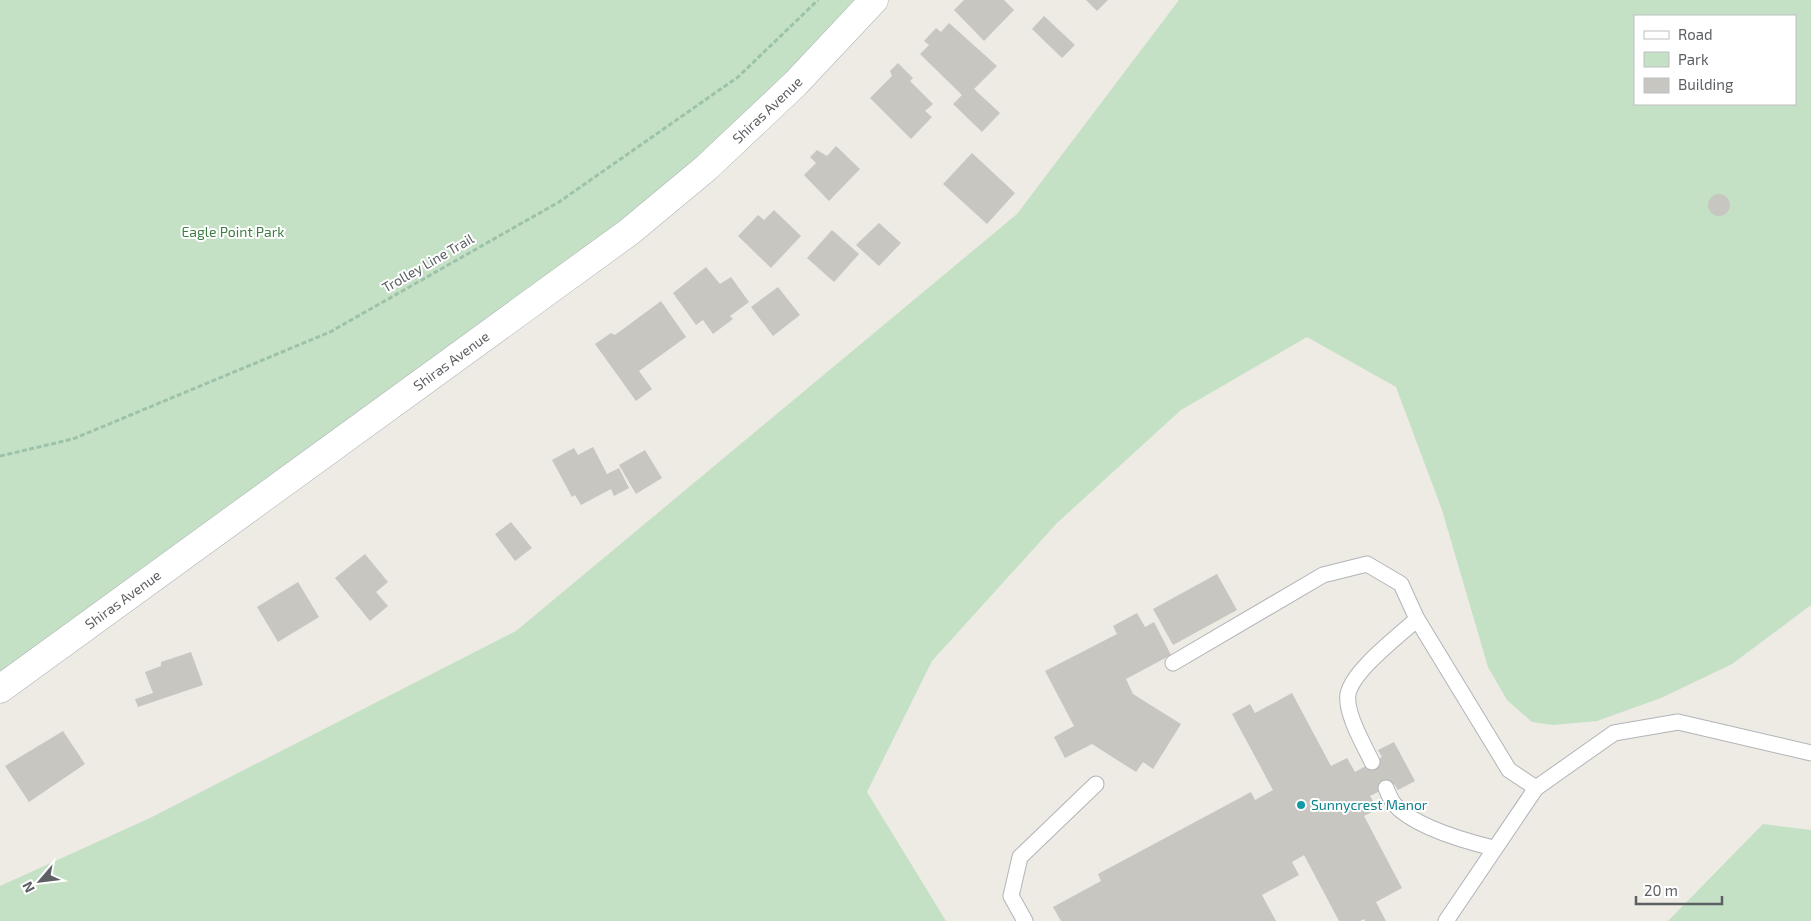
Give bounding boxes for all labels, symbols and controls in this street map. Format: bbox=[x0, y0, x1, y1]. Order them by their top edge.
legend bbox=[1634, 15, 1796, 105]
text: Road bbox=[1678, 25, 1713, 43]
text: Park bbox=[1678, 50, 1709, 68]
street label: Shiras Avenue bbox=[729, 73, 806, 147]
text: Building bbox=[1678, 75, 1734, 93]
park label: Eagle Point Park bbox=[182, 223, 284, 240]
street label: Trolley Line Trail bbox=[379, 229, 477, 296]
street label: Shiras Avenue bbox=[410, 327, 492, 394]
street label: Shiras Avenue bbox=[81, 566, 164, 632]
place label: Sunnycrest Manor bbox=[1311, 796, 1428, 813]
marker: Sunnycrest Manor bbox=[1295, 799, 1307, 811]
north arrow bbox=[15, 856, 65, 906]
scale bar bbox=[1636, 874, 1722, 906]
text: N bbox=[18, 879, 38, 896]
text: 20 m bbox=[1644, 881, 1678, 899]

